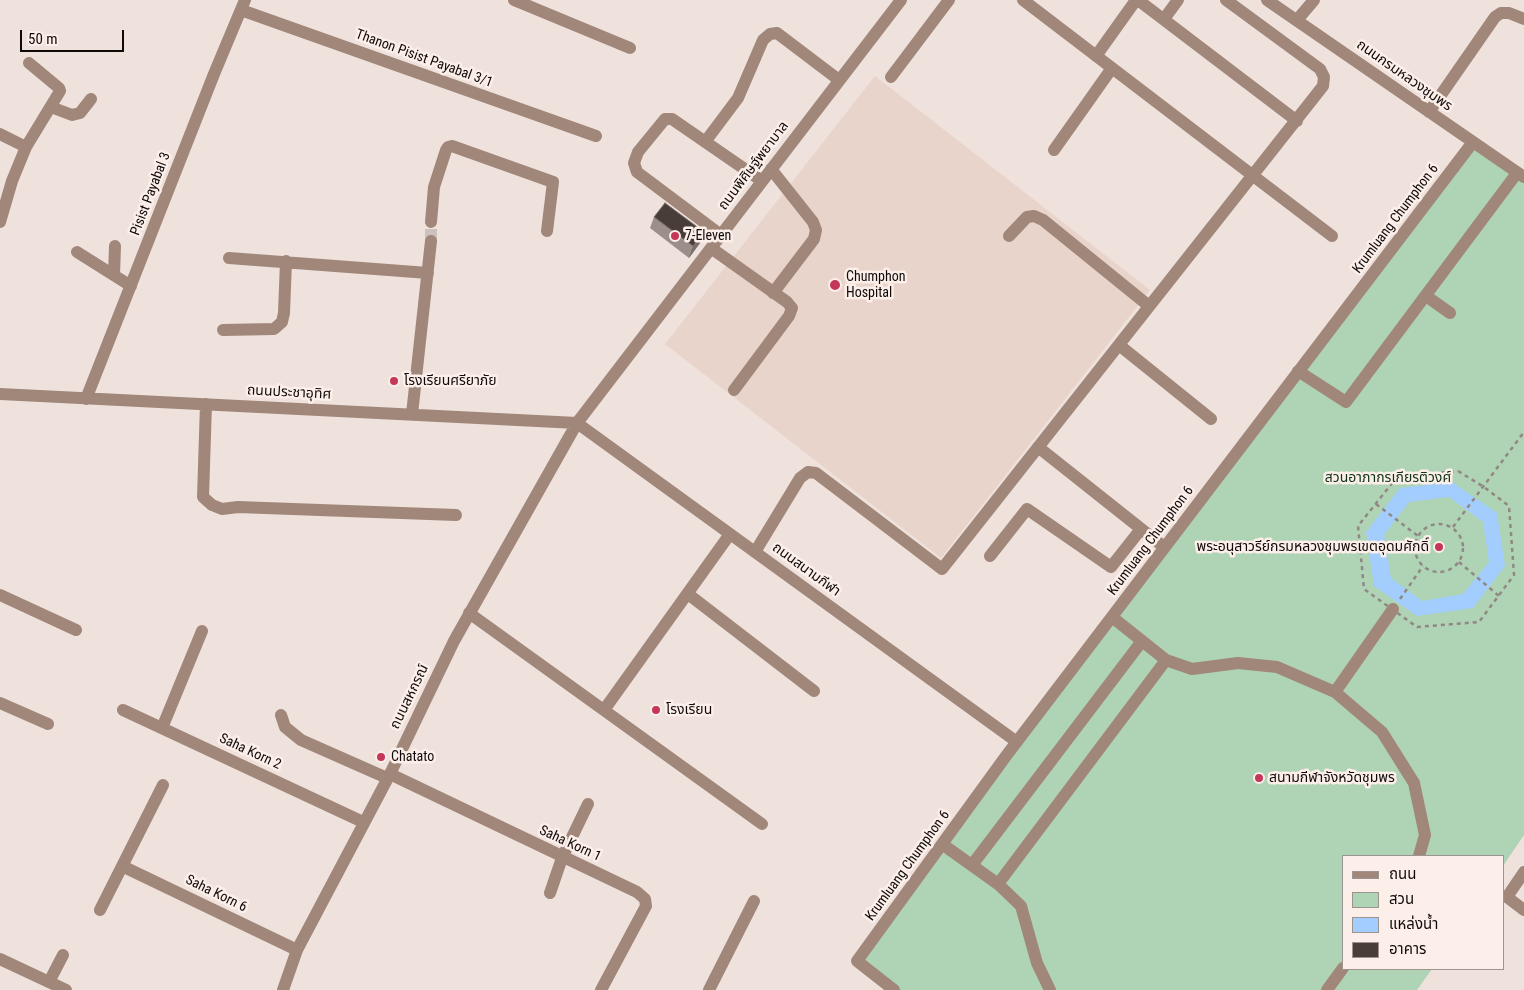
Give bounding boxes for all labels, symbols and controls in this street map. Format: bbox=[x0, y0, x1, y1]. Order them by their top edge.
scale bar bbox=[22, 20, 126, 52]
street label: Thanon Pisist Payabal 3/1 bbox=[353, 26, 495, 92]
text: 50 m bbox=[28, 30, 58, 48]
street label: ถนนกรมหลวงชุมพร bbox=[1353, 37, 1455, 115]
street label: ถนนพิศิษฐ์พยาบาล bbox=[715, 118, 793, 214]
street label: Pisist Payabal 3 bbox=[127, 150, 175, 238]
street label: Krumluang Chumphon 6 bbox=[1349, 161, 1443, 277]
place label: 7-Eleven bbox=[685, 228, 731, 244]
marker: 7-Eleven bbox=[669, 230, 681, 242]
place label: Chumphon Hospital bbox=[846, 269, 905, 302]
marker: Chumphon Hospital bbox=[828, 278, 842, 292]
place label: โรงเรียนศรียาภัย bbox=[404, 373, 497, 389]
marker: โรงเรียนศรียาภัย bbox=[388, 375, 400, 387]
street label: ถนนประชาอุทิศ bbox=[246, 382, 332, 404]
park label: สวนอาภากรเกียรติวงศ์ bbox=[1325, 470, 1451, 486]
street label: Krumluang Chumphon 6 bbox=[1104, 483, 1198, 599]
place label: พระอนุสาวรีย์กรมหลวงชุมพรเขตอุดมศักดิ์ bbox=[1196, 539, 1429, 555]
street label: ถนนสนามกีฬา bbox=[769, 540, 843, 600]
marker: พระอนุสาวรีย์กรมหลวงชุมพรเขตอุดมศักดิ์ bbox=[1433, 541, 1445, 553]
street label: ถนนสหกรณ์ bbox=[387, 662, 433, 732]
place label: โรงเรียน bbox=[666, 702, 712, 718]
marker: โรงเรียน bbox=[650, 704, 662, 716]
street label: Saha Korn 2 bbox=[216, 730, 284, 774]
place label: Chatato bbox=[391, 749, 434, 765]
marker: Chatato bbox=[375, 751, 387, 763]
place label: สนามกีฬาจังหวัดชุมพร bbox=[1269, 770, 1395, 786]
marker: สนามกีฬาจังหวัดชุมพร bbox=[1253, 772, 1265, 784]
street label: Krumluang Chumphon 6 bbox=[862, 808, 954, 924]
street label: Saha Korn 1 bbox=[536, 822, 604, 866]
legend bbox=[1342, 855, 1504, 970]
text: ถนน bbox=[1389, 865, 1416, 883]
street label: Saha Korn 6 bbox=[183, 872, 249, 916]
text: สวน bbox=[1389, 890, 1414, 908]
text: แหล่งน้ำ bbox=[1389, 915, 1438, 933]
text: อาคาร bbox=[1389, 940, 1426, 958]

